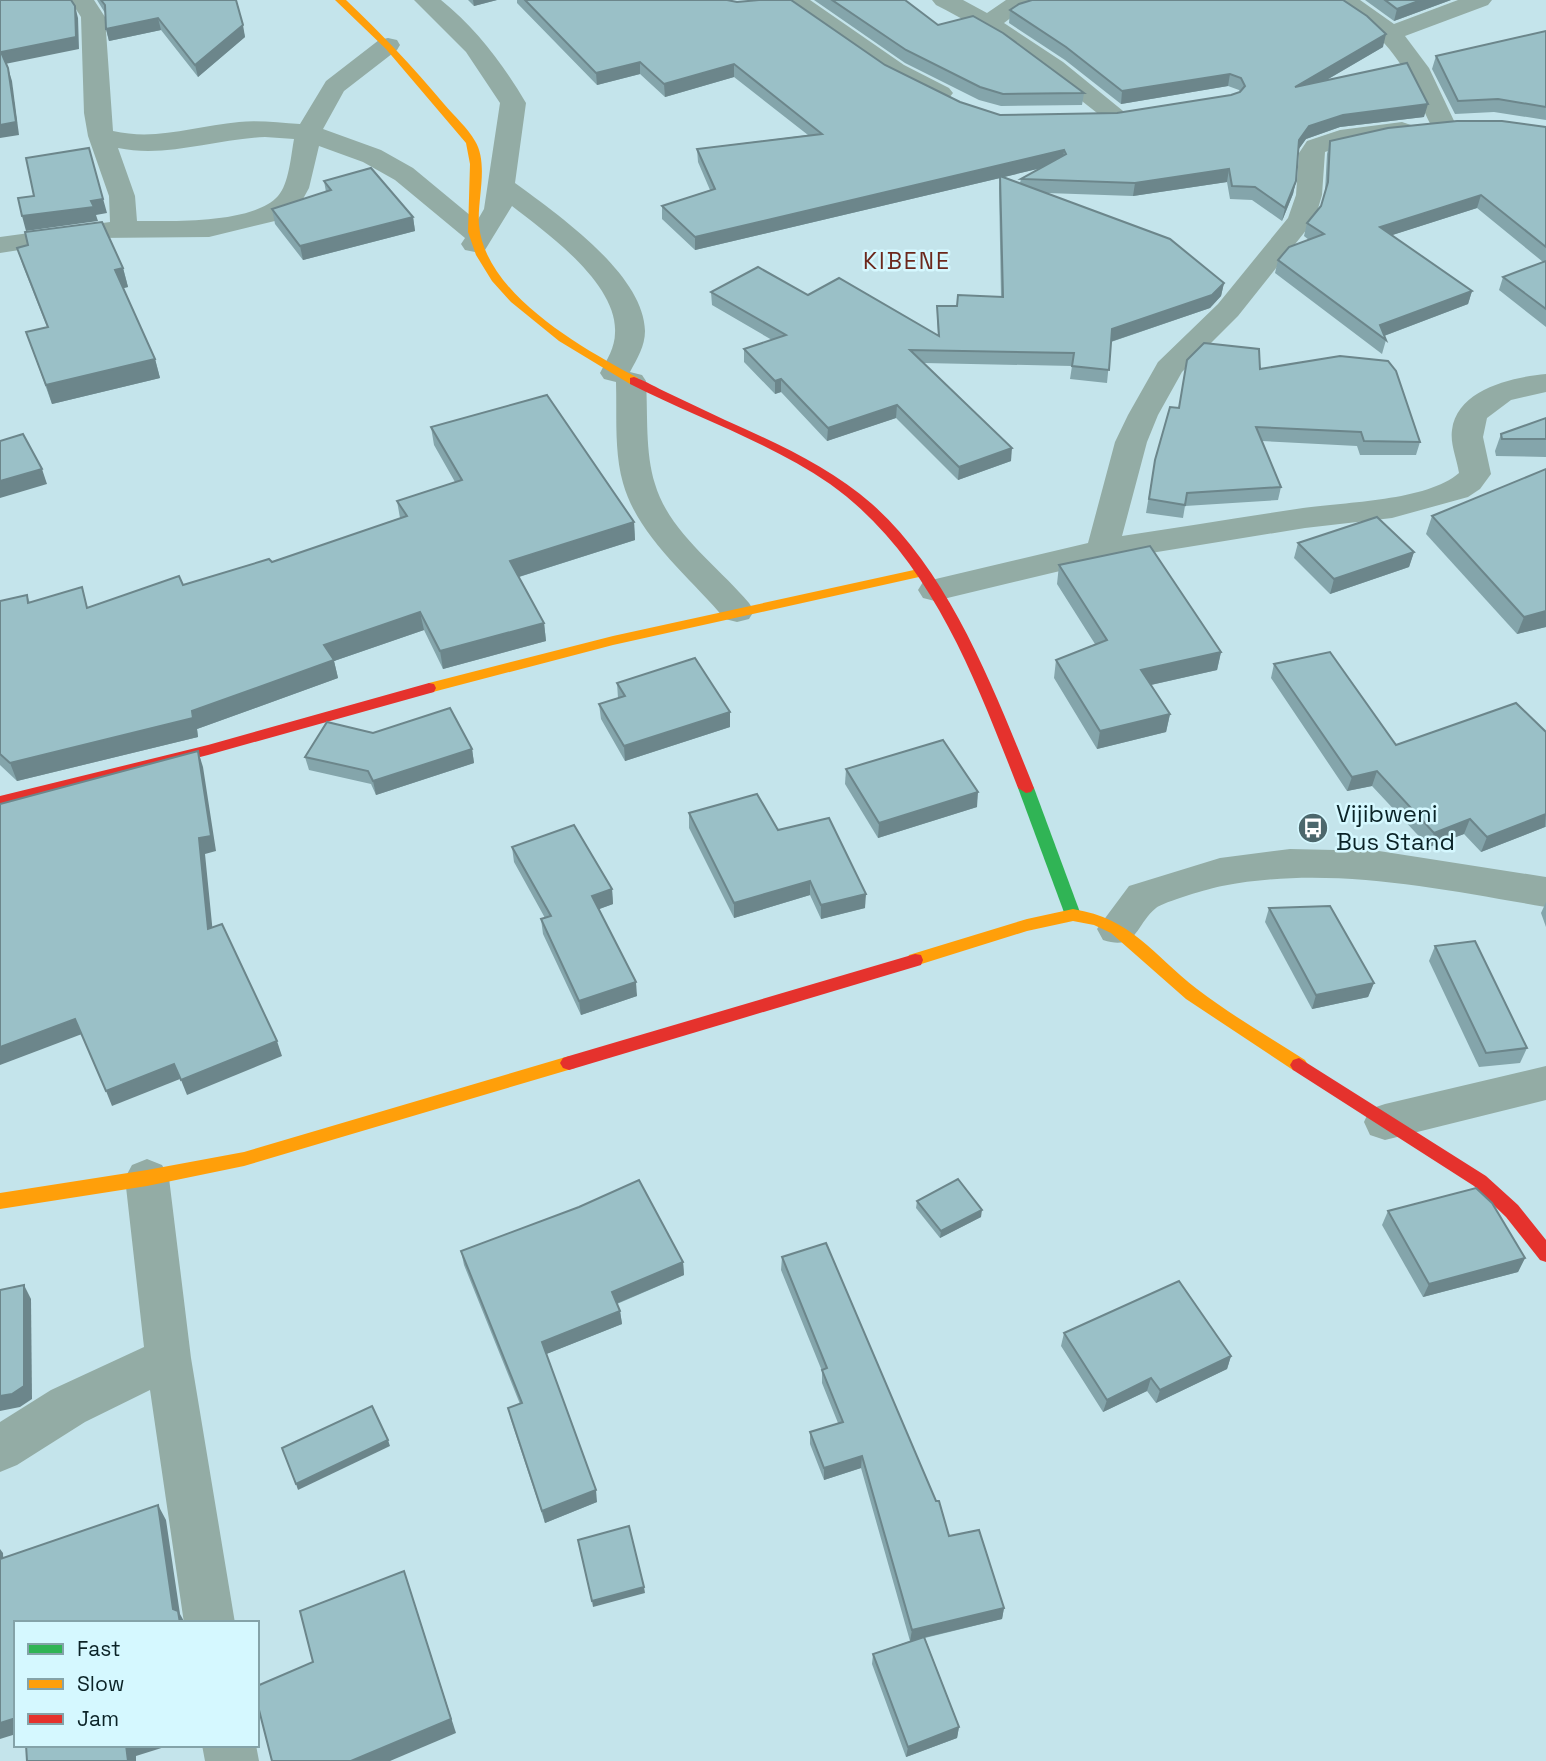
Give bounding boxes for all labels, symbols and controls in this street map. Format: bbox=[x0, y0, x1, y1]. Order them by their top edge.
district label: KIBENE bbox=[863, 246, 951, 276]
place label: Vijibweni Bus Stand bbox=[1336, 798, 1455, 857]
bus stop icon: Vijibweni Bus Stand bbox=[1296, 811, 1330, 845]
legend bbox=[14, 1621, 259, 1747]
text: Fast bbox=[77, 1635, 121, 1662]
text: Slow bbox=[77, 1670, 125, 1697]
text: Jam bbox=[77, 1705, 119, 1732]

